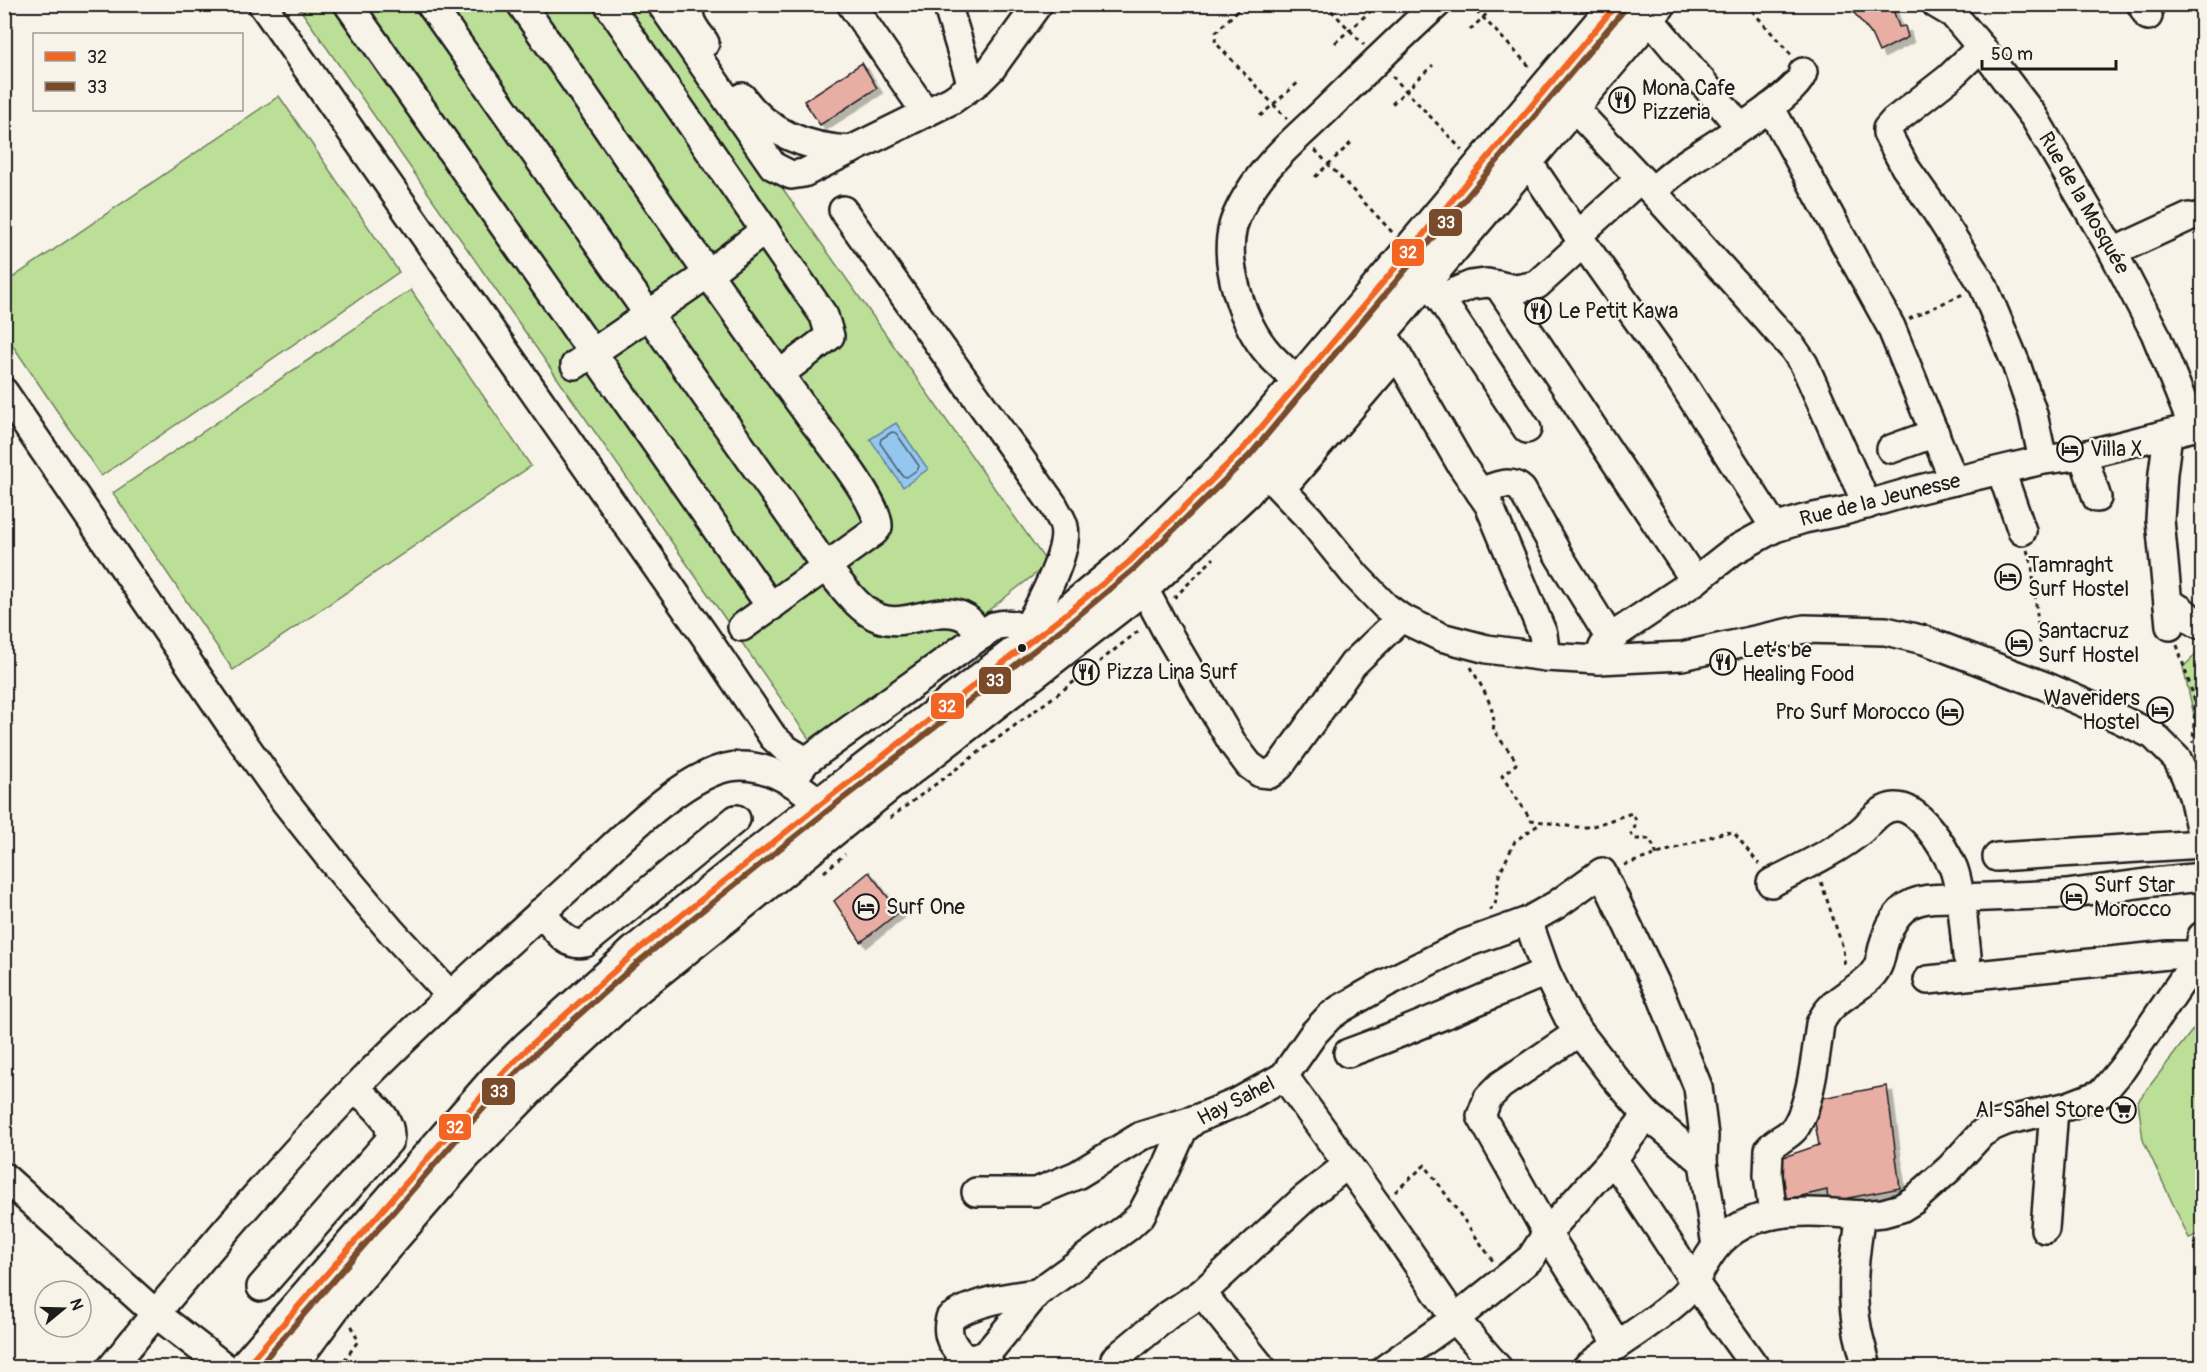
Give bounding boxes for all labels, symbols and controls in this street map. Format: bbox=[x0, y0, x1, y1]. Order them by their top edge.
legend bbox=[33, 33, 243, 111]
scale bar bbox=[1982, 33, 2116, 71]
text: 50 m bbox=[1991, 43, 2033, 66]
text: 32 bbox=[87, 46, 107, 69]
place label: Mona Cafe Pizzeria bbox=[1642, 75, 1735, 126]
text: 33 bbox=[87, 76, 107, 99]
restaurant icon: Mona Cafe Pizzeria bbox=[1607, 85, 1637, 115]
street label: Rue de la Mosquée bbox=[2032, 127, 2136, 280]
line badge: 33 bbox=[1428, 208, 1463, 237]
text: 33 bbox=[1437, 213, 1455, 233]
line badge: 32 bbox=[1391, 238, 1425, 267]
text: 32 bbox=[1399, 243, 1417, 263]
restaurant icon: Le Petit Kawa bbox=[1523, 296, 1553, 326]
place label: Le Petit Kawa bbox=[1558, 298, 1678, 325]
hotel icon: Villa X bbox=[2055, 434, 2085, 464]
place label: Villa X bbox=[2090, 436, 2143, 463]
street label: Rue de la Jeunesse bbox=[1797, 467, 1964, 533]
place label: Tamraght Surf Hostel bbox=[2028, 552, 2129, 603]
hotel icon: Tamraght Surf Hostel bbox=[1993, 562, 2023, 592]
place label: Santacruz Surf Hostel bbox=[2038, 618, 2139, 669]
hotel icon: Santacruz Surf Hostel bbox=[2004, 628, 2034, 658]
place label: Let’s be Healing Food bbox=[1742, 637, 1855, 688]
unlabelled marker bbox=[1016, 642, 1028, 654]
restaurant icon: Let’s be Healing Food bbox=[1708, 647, 1738, 677]
restaurant icon: Pizza Lina Surf bbox=[1071, 657, 1101, 687]
place label: Pizza Lina Surf bbox=[1106, 659, 1238, 686]
line badge: 33 bbox=[978, 666, 1012, 695]
text: 33 bbox=[986, 671, 1004, 691]
place label: Waveriders Hostel bbox=[2044, 685, 2141, 736]
line badge: 32 bbox=[930, 692, 965, 720]
hotel icon: Waveriders Hostel bbox=[2145, 695, 2175, 725]
text: 32 bbox=[938, 697, 956, 717]
hotel icon: Pro Surf Morocco bbox=[1935, 697, 1965, 727]
place label: Pro Surf Morocco bbox=[1775, 699, 1930, 726]
place label: Surf Star Morocco bbox=[2094, 872, 2176, 923]
hotel icon: Surf Star Morocco bbox=[2059, 882, 2089, 912]
hotel icon: Surf One bbox=[851, 892, 881, 922]
place label: Surf One bbox=[886, 894, 966, 921]
street label: Hay Sahel bbox=[1193, 1070, 1279, 1132]
line badge: 33 bbox=[481, 1077, 516, 1106]
text: 33 bbox=[490, 1082, 508, 1102]
supermarket icon: Al-Sahel Store bbox=[2108, 1095, 2138, 1125]
place label: Al-Sahel Store bbox=[1975, 1097, 2105, 1124]
line badge: 32 bbox=[438, 1113, 472, 1141]
text: 32 bbox=[446, 1118, 464, 1138]
north arrow bbox=[33, 1279, 93, 1339]
text: N bbox=[65, 1296, 88, 1313]

